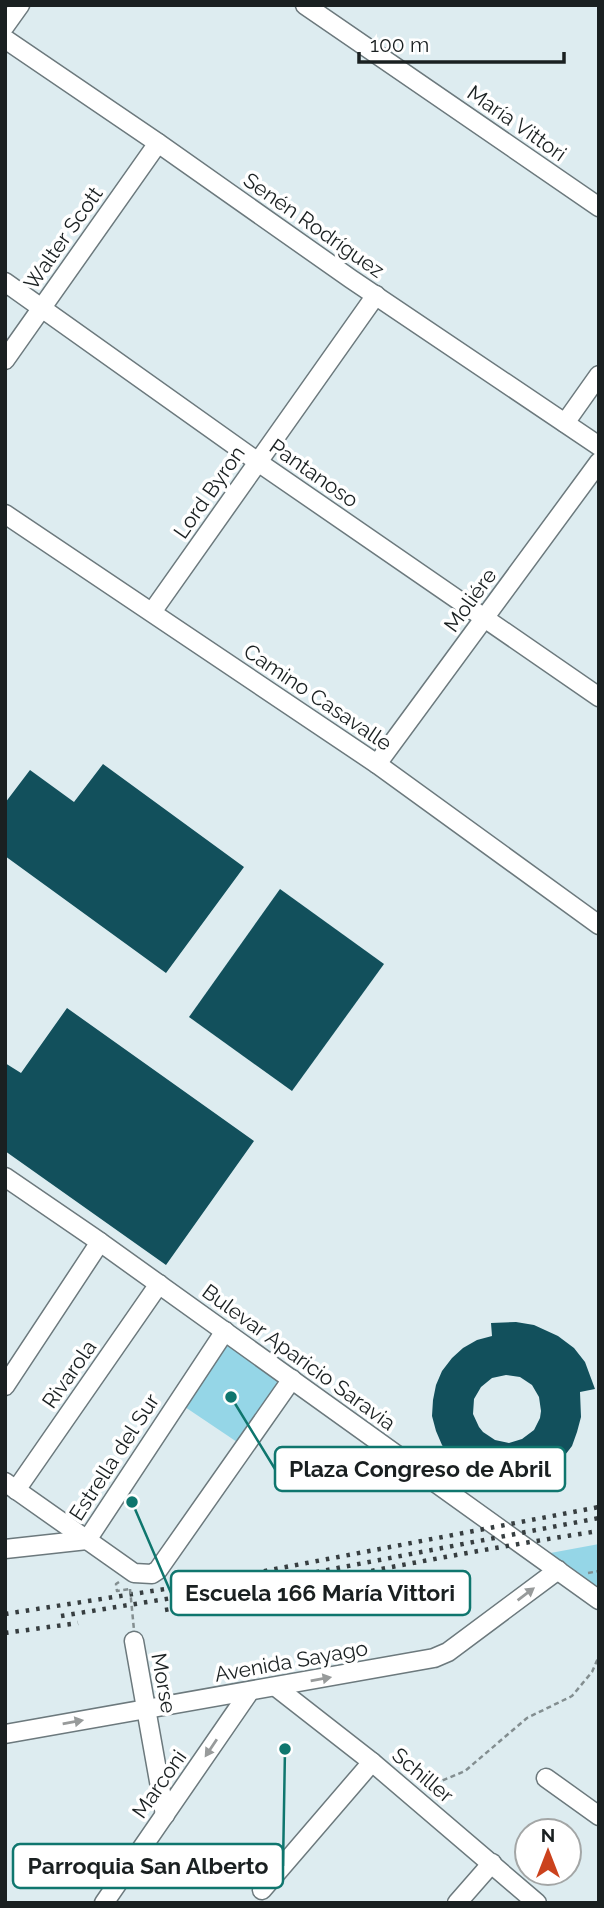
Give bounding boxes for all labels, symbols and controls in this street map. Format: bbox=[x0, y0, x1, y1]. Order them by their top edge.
scale bar bbox=[359, 21, 564, 65]
text: 100 m bbox=[370, 32, 429, 57]
street label: María Vittori bbox=[463, 80, 571, 166]
street label: Senén Rodríguez bbox=[239, 167, 389, 283]
street label: Walter Scott bbox=[18, 182, 108, 294]
street label: Pantanoso bbox=[265, 433, 363, 513]
street label: Lord Byron bbox=[168, 441, 250, 543]
street label: Moliére bbox=[439, 563, 501, 637]
street label: Camino Casavalle bbox=[239, 638, 397, 756]
street label: Bulevar Aparicio Saravia bbox=[198, 1279, 400, 1435]
street label: Rivarola bbox=[37, 1335, 101, 1413]
street label: Estrella del Sur bbox=[64, 1388, 165, 1525]
callout: Plaza Congreso de Abril bbox=[275, 1447, 565, 1491]
text: Plaza Congreso de Abril bbox=[289, 1455, 552, 1482]
callout: Escuela 166 María Vittori bbox=[171, 1571, 470, 1615]
text: Escuela 166 María Vittori bbox=[185, 1579, 455, 1606]
one-way arrow bbox=[516, 1586, 534, 1601]
street label: Avenida Sayago bbox=[212, 1635, 370, 1687]
street label: Morse bbox=[146, 1651, 182, 1715]
one-way arrow bbox=[310, 1673, 332, 1684]
one-way arrow bbox=[62, 1716, 84, 1727]
one-way arrow bbox=[204, 1739, 218, 1757]
street label: Schiller bbox=[387, 1742, 459, 1808]
street label: Marconi bbox=[127, 1745, 191, 1823]
north arrow bbox=[513, 1817, 583, 1887]
text: N bbox=[541, 1824, 555, 1846]
callout: Parroquia San Alberto bbox=[13, 1844, 283, 1888]
text: Parroquia San Alberto bbox=[28, 1852, 268, 1879]

